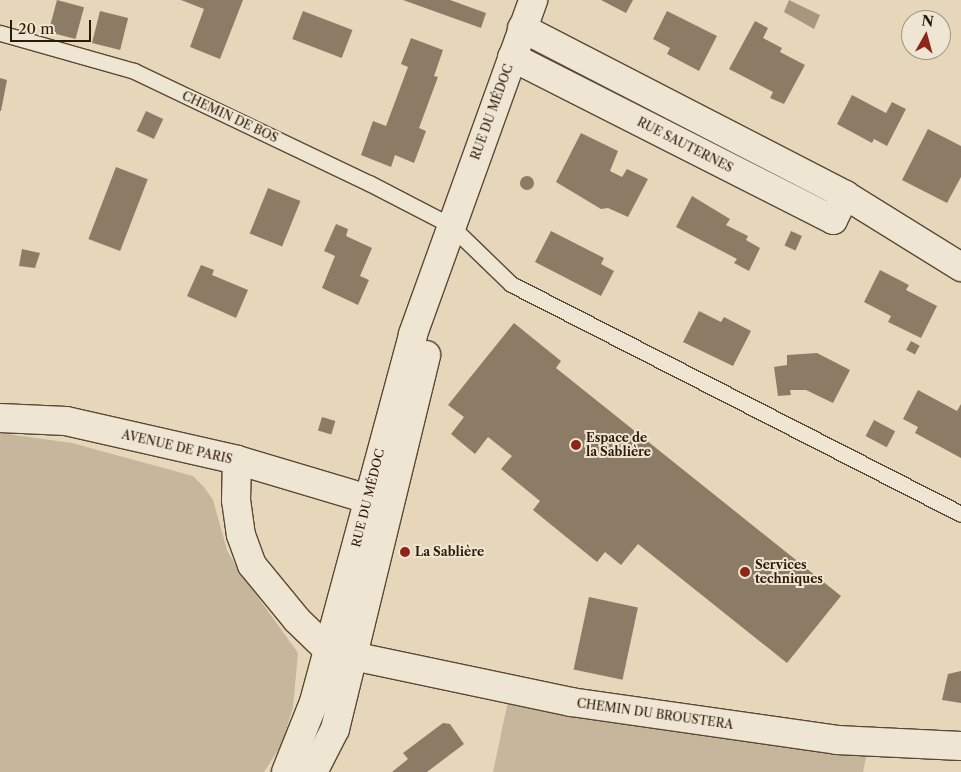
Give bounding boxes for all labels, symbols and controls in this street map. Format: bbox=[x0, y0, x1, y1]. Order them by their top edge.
scale bar bbox=[12, 10, 94, 42]
north arrow bbox=[901, 10, 951, 60]
text: N bbox=[921, 11, 935, 31]
text: 20 m bbox=[18, 19, 54, 38]
street label: RUE DU MÉDOC bbox=[468, 62, 516, 162]
street label: CHEMIN DE BOS bbox=[180, 88, 280, 146]
street label: RUE SAUTERNES bbox=[635, 115, 735, 175]
street label: AVENUE DE PARIS bbox=[120, 427, 234, 467]
place label: Espace de la Sablière bbox=[586, 431, 651, 459]
marker: Espace de la Sablière bbox=[570, 439, 582, 451]
street label: RUE DU MÉDOC bbox=[349, 447, 387, 549]
place label: La Sablière bbox=[415, 545, 484, 559]
marker: La Sablière bbox=[399, 546, 411, 558]
place label: Services techniques bbox=[755, 558, 823, 586]
marker: Services techniques bbox=[739, 566, 751, 578]
street label: CHEMIN DU BROUSTERA bbox=[576, 696, 734, 732]

